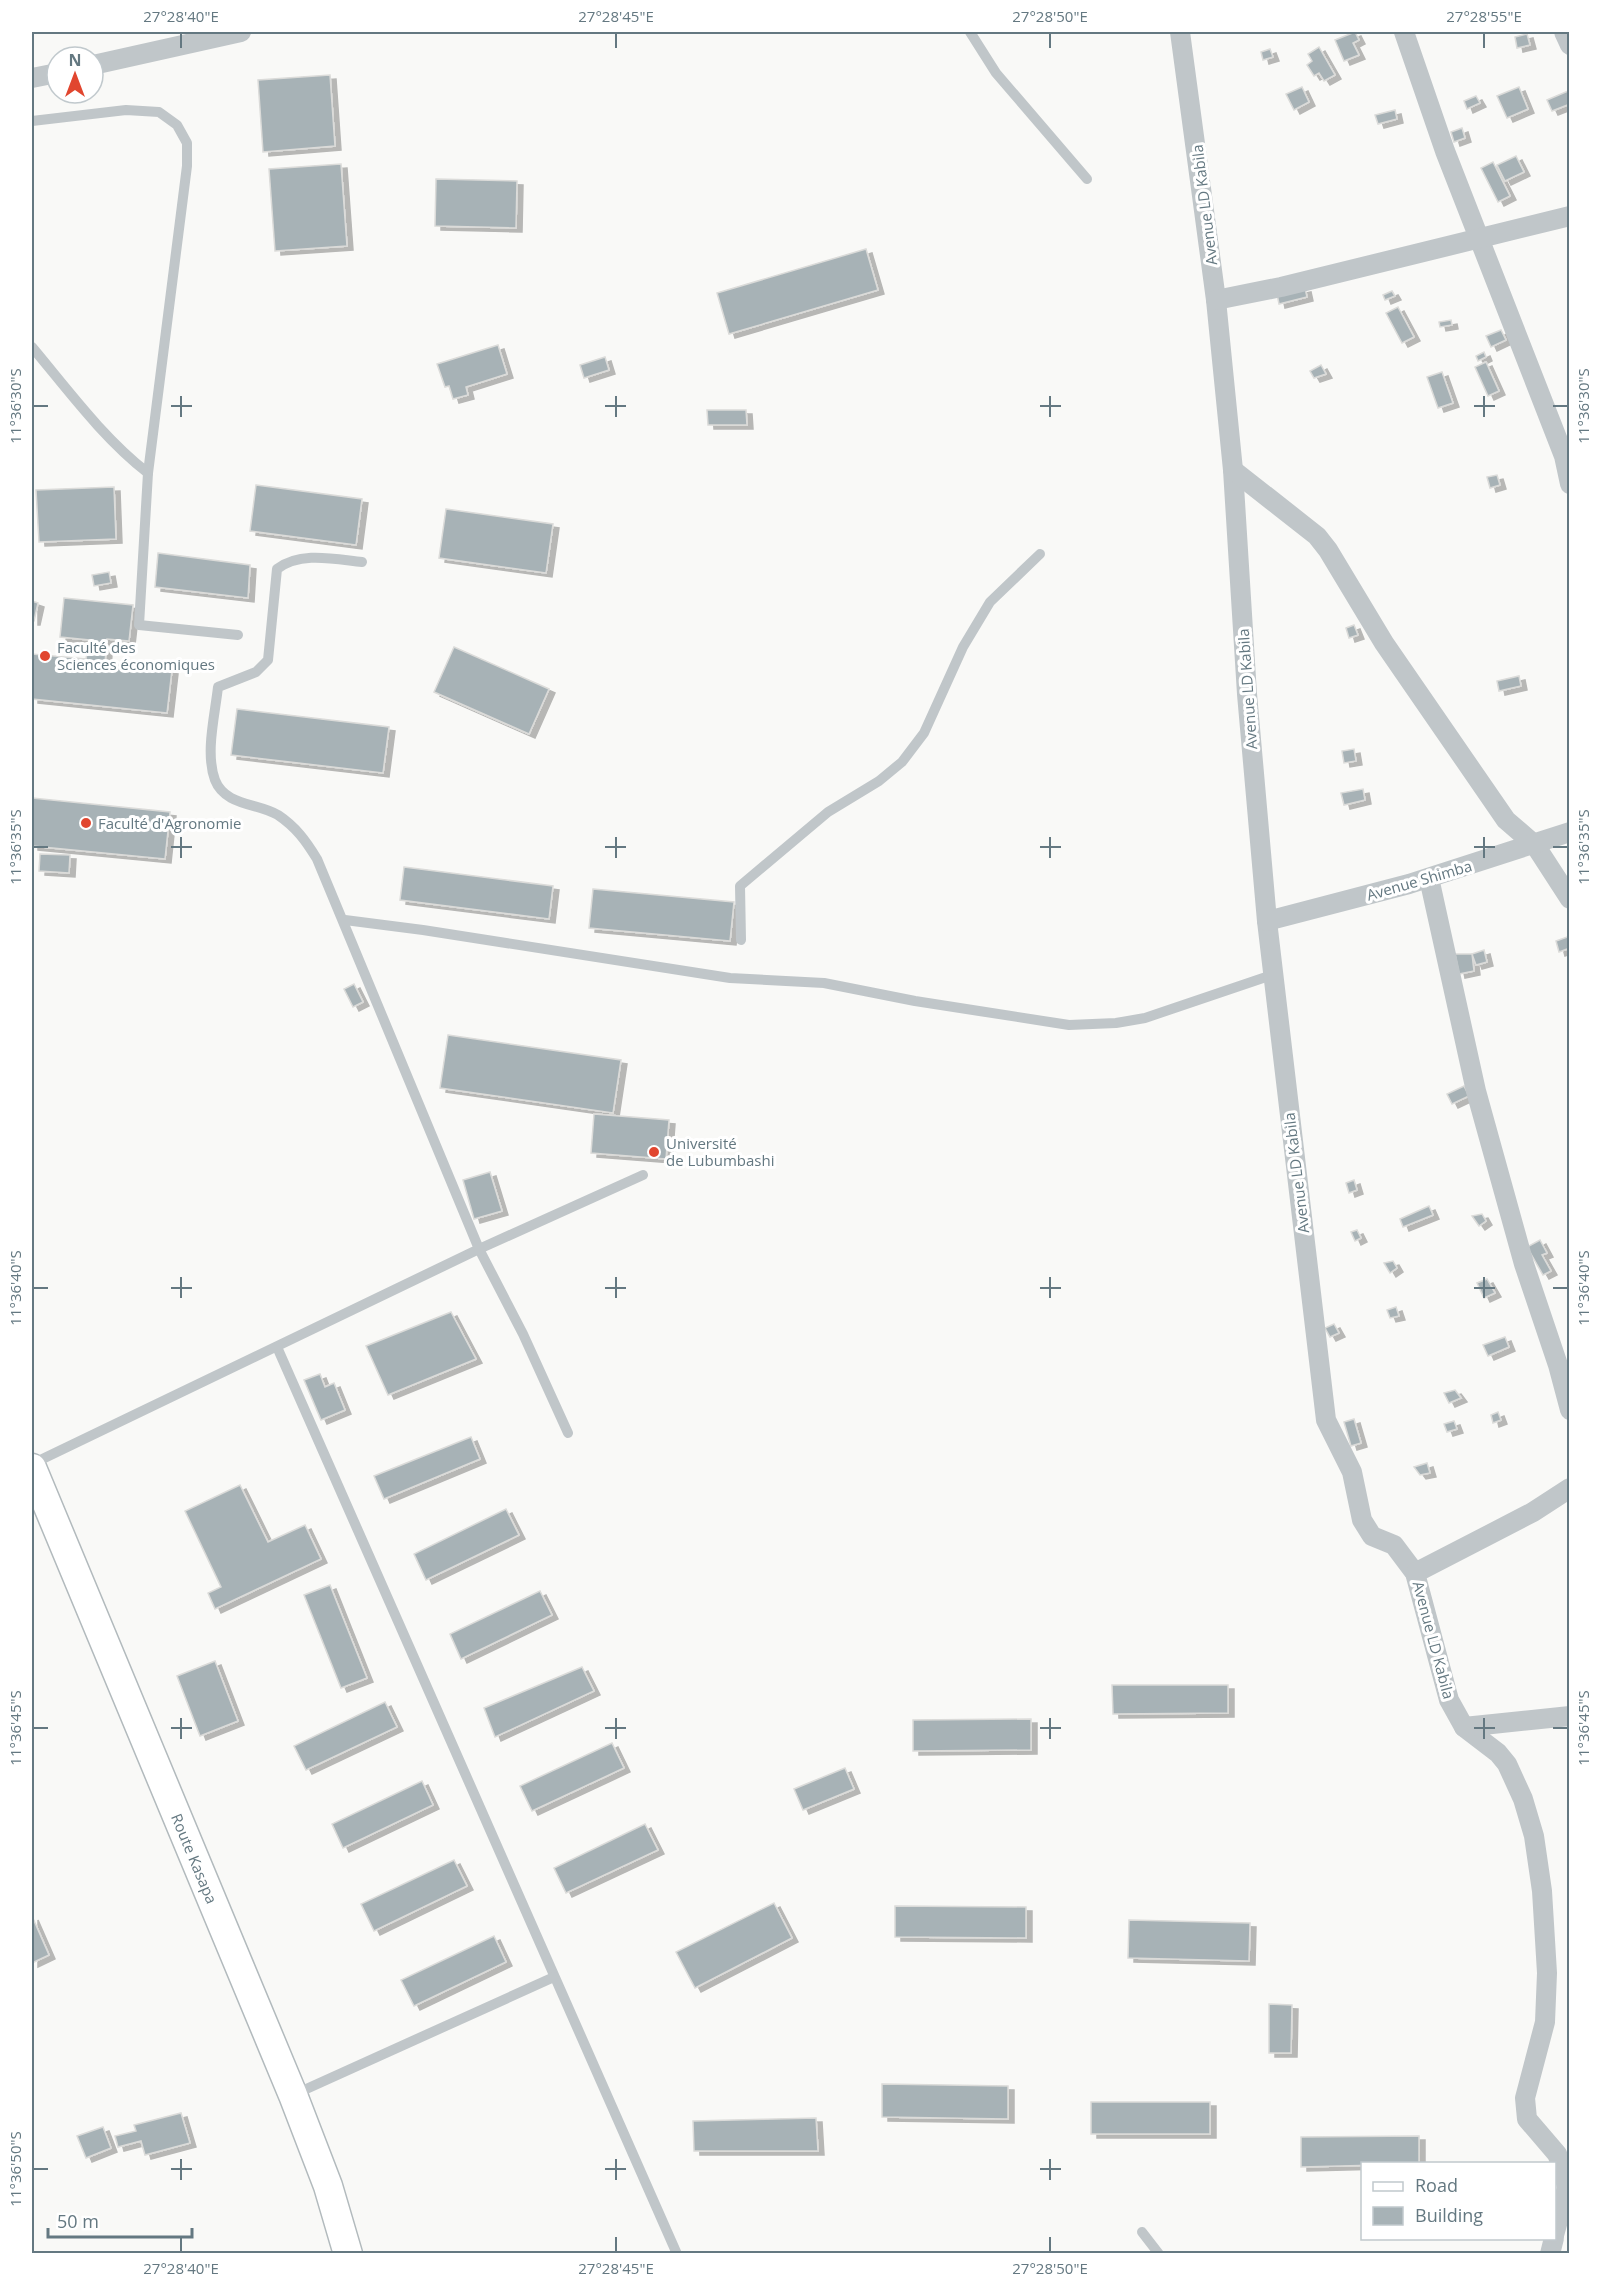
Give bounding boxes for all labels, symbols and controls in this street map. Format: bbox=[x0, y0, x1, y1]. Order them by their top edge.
text: 27°28'40"E bbox=[143, 6, 219, 26]
text: 27°28'45"E bbox=[578, 6, 654, 26]
text: 27°28'50"E bbox=[1012, 6, 1088, 26]
text: 27°28'55"E bbox=[1446, 6, 1522, 26]
north arrow bbox=[45, 45, 105, 105]
text: N bbox=[68, 49, 82, 71]
street label: Avenue LD Kabila bbox=[1187, 144, 1221, 266]
text: 11°36'30"S bbox=[5, 368, 25, 444]
text: 11°36'30"S bbox=[1573, 368, 1593, 444]
street label: Avenue LD Kabila bbox=[1233, 628, 1261, 750]
place label: Faculté des Sciences économiques bbox=[57, 637, 215, 674]
marker: Faculté des Sciences économiques bbox=[38, 649, 52, 663]
text: 11°36'35"S bbox=[5, 809, 25, 885]
text: 11°36'35"S bbox=[1573, 809, 1593, 885]
place label: Faculté d'Agronomie bbox=[98, 813, 241, 833]
marker: Faculté d'Agronomie bbox=[79, 816, 93, 830]
street label: Avenue Shimba bbox=[1364, 855, 1474, 905]
street label: Avenue LD Kabila bbox=[1279, 1112, 1313, 1234]
place label: Université de Lubumbashi bbox=[666, 1133, 774, 1170]
marker: Université de Lubumbashi bbox=[647, 1145, 661, 1159]
text: 11°36'40"S bbox=[5, 1250, 25, 1326]
text: 11°36'40"S bbox=[1573, 1250, 1593, 1326]
street label: Avenue LD Kabila bbox=[1409, 1579, 1459, 1701]
text: 11°36'45"S bbox=[5, 1690, 25, 1766]
text: 11°36'45"S bbox=[1573, 1690, 1593, 1766]
street label: Route Kasapa bbox=[167, 1810, 222, 1907]
text: 11°36'50"S bbox=[5, 2131, 25, 2207]
legend bbox=[1361, 2162, 1556, 2240]
text: Road bbox=[1415, 2173, 1458, 2197]
scale bar bbox=[48, 2201, 192, 2239]
text: Building bbox=[1415, 2203, 1483, 2227]
text: 50 m bbox=[57, 2209, 99, 2233]
text: 27°28'40"E bbox=[143, 2258, 219, 2278]
text: 27°28'45"E bbox=[578, 2258, 654, 2278]
text: 27°28'50"E bbox=[1012, 2258, 1088, 2278]

